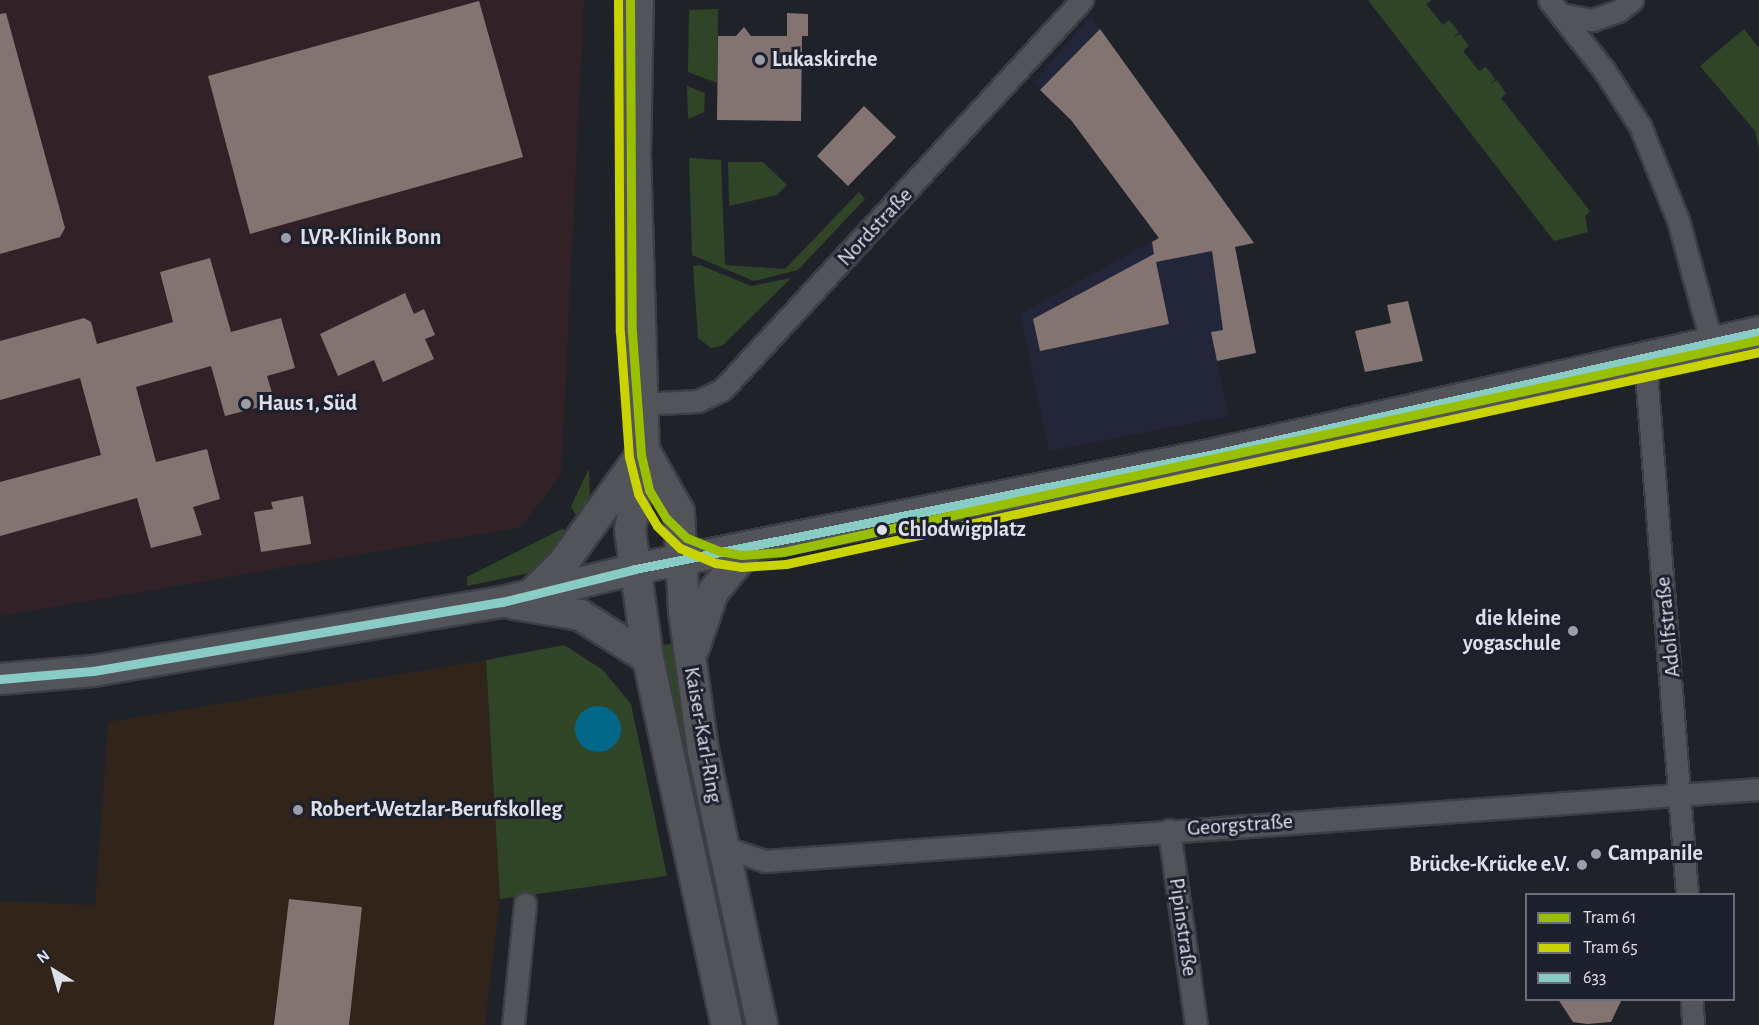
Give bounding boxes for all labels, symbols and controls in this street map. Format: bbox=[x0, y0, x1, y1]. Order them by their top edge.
place label: Lukaskirche bbox=[772, 47, 877, 73]
marker: Lukaskirche bbox=[753, 53, 767, 67]
street label: Nordstraße bbox=[832, 182, 918, 272]
place label: LVR-Klinik Bonn bbox=[300, 225, 441, 251]
marker: LVR-Klinik Bonn bbox=[277, 229, 295, 247]
place label: Haus 1, Süd bbox=[258, 391, 357, 417]
marker: Haus 1, Süd bbox=[239, 397, 253, 411]
place label: Chlodwigplatz bbox=[898, 517, 1026, 543]
marker: Chlodwigplatz bbox=[871, 519, 893, 541]
street label: Adolfstraße bbox=[1650, 575, 1686, 679]
place label: die kleine yogaschule bbox=[1463, 605, 1561, 656]
marker: die kleine yogaschule bbox=[1566, 624, 1580, 638]
street label: Kaiser-Karl-Ring bbox=[678, 665, 728, 805]
place label: Robert-Wetzlar-Berufskolleg bbox=[310, 797, 562, 823]
marker: Robert-Wetzlar-Berufskolleg bbox=[291, 803, 305, 817]
street label: Georgstraße bbox=[1186, 808, 1294, 842]
place label: Campanile bbox=[1608, 841, 1703, 867]
marker: Campanile bbox=[1589, 847, 1603, 861]
place label: Brücke-Krücke e.V. bbox=[1409, 852, 1570, 878]
marker: Brücke-Krücke e.V. bbox=[1575, 858, 1589, 872]
street label: Pipinstraße bbox=[1163, 876, 1203, 978]
legend bbox=[1525, 893, 1735, 1001]
text: Tram 61 bbox=[1583, 909, 1636, 927]
text: Tram 65 bbox=[1583, 939, 1638, 957]
north arrow bbox=[24, 941, 84, 1001]
text: N bbox=[34, 947, 52, 966]
text: 633 bbox=[1583, 969, 1606, 987]

